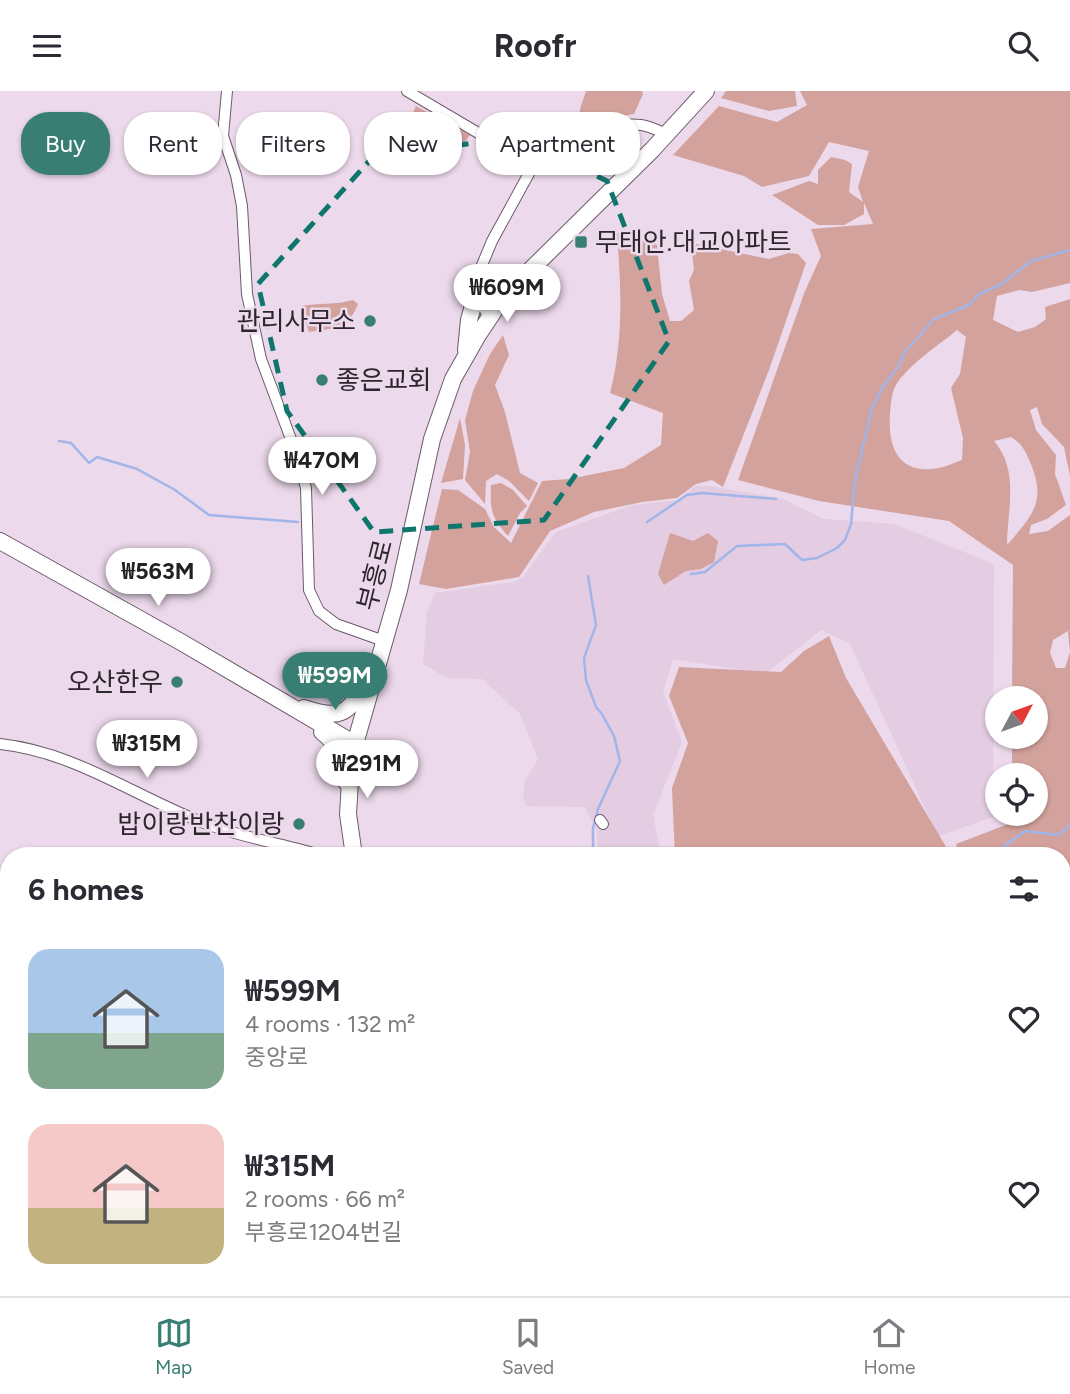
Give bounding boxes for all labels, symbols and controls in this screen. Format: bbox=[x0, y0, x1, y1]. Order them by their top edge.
icon: menu bbox=[28, 27, 66, 65]
text: Roofr bbox=[494, 27, 576, 65]
icon: search bbox=[1004, 27, 1042, 65]
chip: Buy bbox=[21, 112, 110, 175]
chip: Rent bbox=[124, 112, 222, 175]
chip: Filters bbox=[236, 112, 350, 175]
chip: New bbox=[364, 112, 462, 175]
chip: Apartment bbox=[476, 112, 640, 175]
place label: 무태안.대교아파트 bbox=[595, 226, 792, 258]
marker: 무태안.대교아파트 bbox=[573, 234, 589, 250]
pin: ₩609M bbox=[458, 265, 556, 324]
text: ₩609M bbox=[470, 273, 544, 301]
place label: 관리사무소 bbox=[236, 305, 356, 337]
marker: 관리사무소 bbox=[362, 313, 378, 329]
place label: 좋은교회 bbox=[336, 364, 432, 396]
marker: 좋은교회 bbox=[314, 372, 330, 388]
pin: ₩470M bbox=[273, 437, 371, 497]
text: ₩470M bbox=[284, 446, 360, 474]
street label: 부흥로 bbox=[351, 536, 399, 614]
pin: ₩563M bbox=[109, 549, 207, 608]
text: ₩563M bbox=[122, 557, 194, 585]
pin: ₩599M bbox=[286, 653, 384, 712]
text: ₩599M bbox=[298, 661, 372, 689]
place label: 오산한우 bbox=[67, 666, 163, 698]
marker: 오산한우 bbox=[169, 674, 185, 690]
north arrow bbox=[985, 686, 1048, 749]
map controls bbox=[985, 686, 1048, 826]
pin: ₩315M bbox=[98, 721, 196, 780]
text: ₩315M bbox=[112, 729, 182, 757]
pin: ₩291M bbox=[318, 741, 416, 800]
text: ₩291M bbox=[332, 749, 402, 777]
button: locate bbox=[985, 763, 1048, 826]
place label: 밥이랑반찬이랑 bbox=[118, 808, 285, 840]
marker: 밥이랑반찬이랑 bbox=[291, 816, 307, 832]
icon: filters bbox=[1005, 870, 1043, 908]
text: 6 homes bbox=[28, 871, 144, 908]
text: ₩599M bbox=[245, 972, 341, 1009]
icon: home bbox=[84, 977, 168, 1061]
icon: heart bbox=[1005, 1000, 1043, 1038]
text: 4 rooms · 132 m² bbox=[245, 1010, 415, 1038]
text: 중앙로 bbox=[245, 1043, 308, 1071]
text: ₩315M bbox=[245, 1147, 335, 1184]
icon: home bbox=[84, 1152, 168, 1236]
icon: heart bbox=[1005, 1175, 1043, 1213]
text: 2 rooms · 66 m² bbox=[245, 1185, 405, 1213]
text: 부흥로1204번길 bbox=[245, 1218, 402, 1246]
tab: Map bbox=[155, 1314, 193, 1379]
tab: Saved bbox=[502, 1314, 554, 1379]
tab: Home bbox=[864, 1314, 915, 1379]

